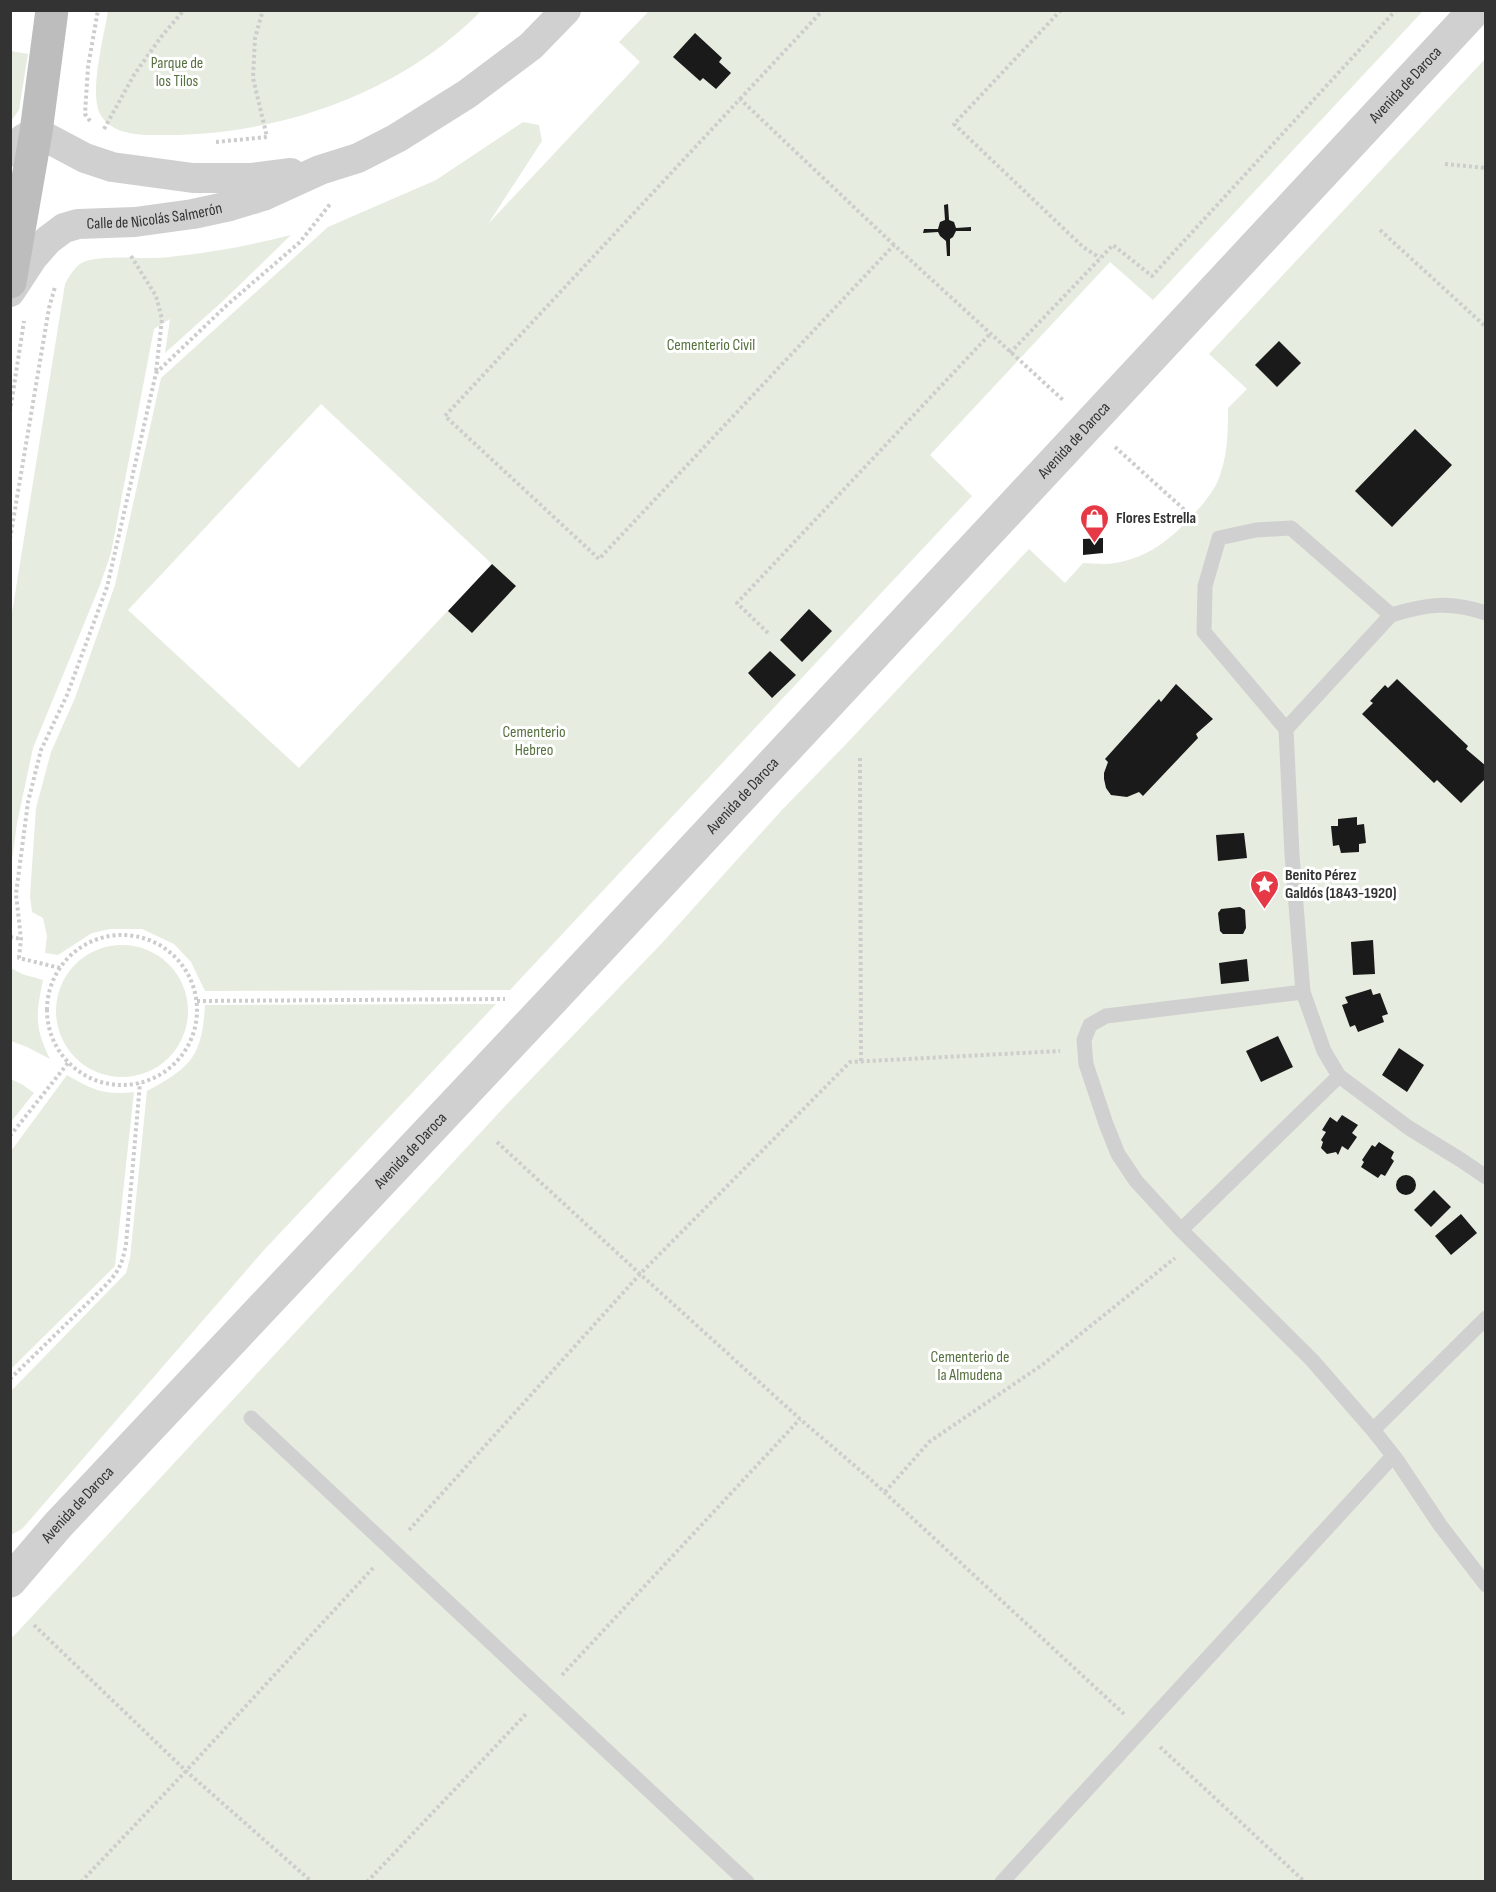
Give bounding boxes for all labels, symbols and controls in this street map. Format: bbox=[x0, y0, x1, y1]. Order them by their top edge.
street label: Avenida de Daroca bbox=[1365, 43, 1445, 128]
park label: Parque de los Tilos bbox=[151, 54, 203, 91]
street label: Calle de Nicolás Salmerón bbox=[86, 198, 224, 233]
park label: Cementerio Civil bbox=[667, 336, 755, 355]
street label: Avenida de Daroca bbox=[1033, 398, 1114, 483]
shop icon: Flores Estrella bbox=[1079, 502, 1111, 544]
place label: Flores Estrella bbox=[1116, 509, 1196, 528]
park label: Cementerio Hebreo bbox=[502, 723, 566, 760]
street label: Avenida de Daroca bbox=[702, 754, 783, 839]
place label: Benito Pérez Galdós (1843-1920) bbox=[1285, 866, 1396, 903]
place icon: Benito Pérez Galdós (1843-1920) bbox=[1248, 868, 1280, 910]
street label: Avenida de Daroca bbox=[369, 1109, 451, 1193]
park label: Cementerio de la Almudena bbox=[931, 1348, 1009, 1385]
street label: Avenida de Daroca bbox=[37, 1462, 118, 1547]

